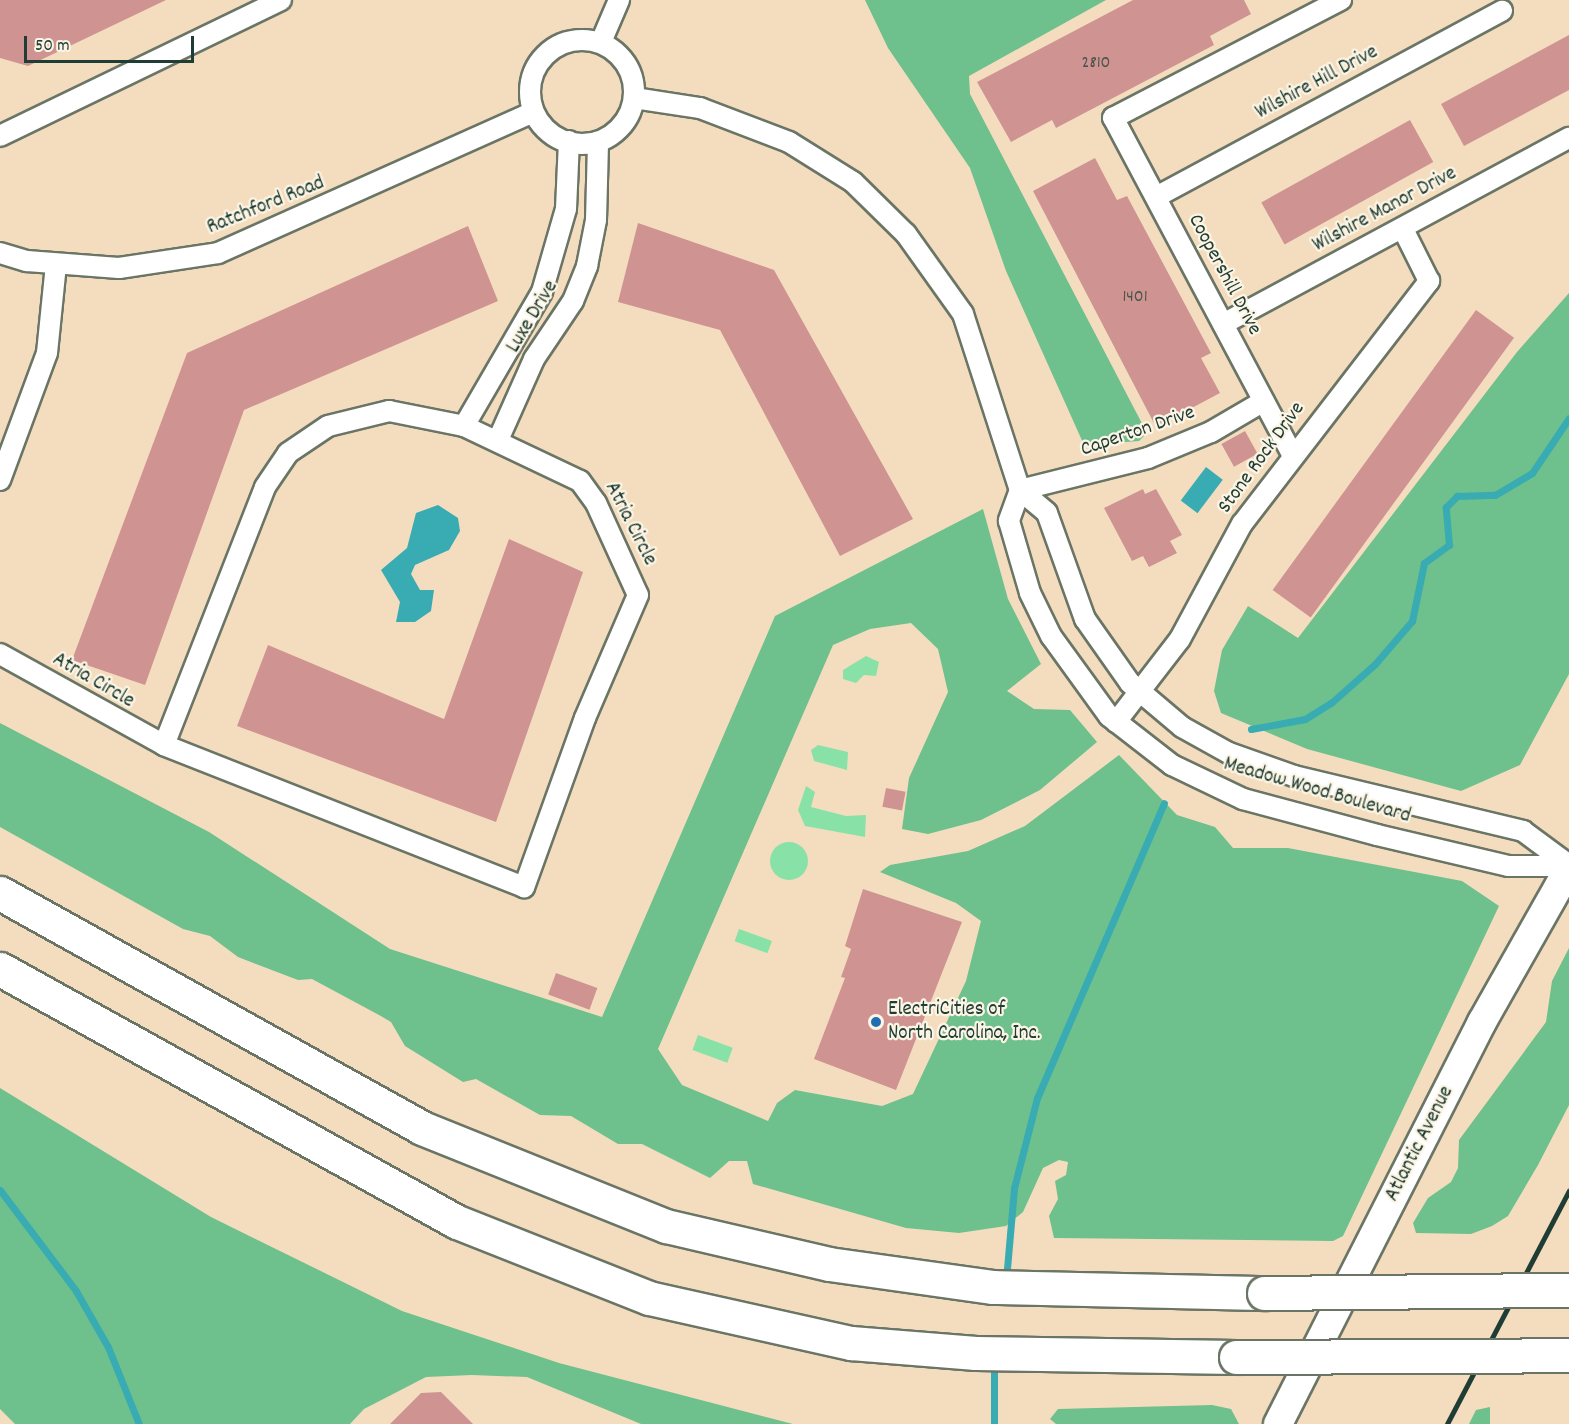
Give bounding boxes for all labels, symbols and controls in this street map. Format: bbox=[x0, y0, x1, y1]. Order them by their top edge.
scale bar bbox=[27, 24, 196, 62]
text: 50 m bbox=[35, 34, 70, 59]
street label: Wilshire Hill Drive bbox=[1252, 40, 1382, 126]
house number: 2810 bbox=[1082, 53, 1110, 75]
street label: Wilshire Manor Drive bbox=[1309, 161, 1461, 259]
street label: Ratchford Road bbox=[204, 171, 328, 241]
street label: Coopershill Drive bbox=[1182, 210, 1266, 340]
street label: Luxe Drive bbox=[502, 276, 564, 358]
house number: 1401 bbox=[1122, 287, 1148, 309]
street label: Stone Rock Drive bbox=[1213, 397, 1311, 519]
street label: Caperton Drive bbox=[1078, 401, 1198, 463]
street label: Atria Circle bbox=[598, 478, 662, 570]
street label: Atria Circle bbox=[48, 648, 138, 714]
street label: Meadow Wood Boulevard bbox=[1221, 752, 1413, 830]
place label: ElectriCities of North Carolina, Inc. bbox=[888, 997, 1040, 1047]
marker: ElectriCities of North Carolina, Inc. bbox=[869, 1015, 883, 1029]
street label: Atlantic Avenue bbox=[1380, 1082, 1460, 1206]

